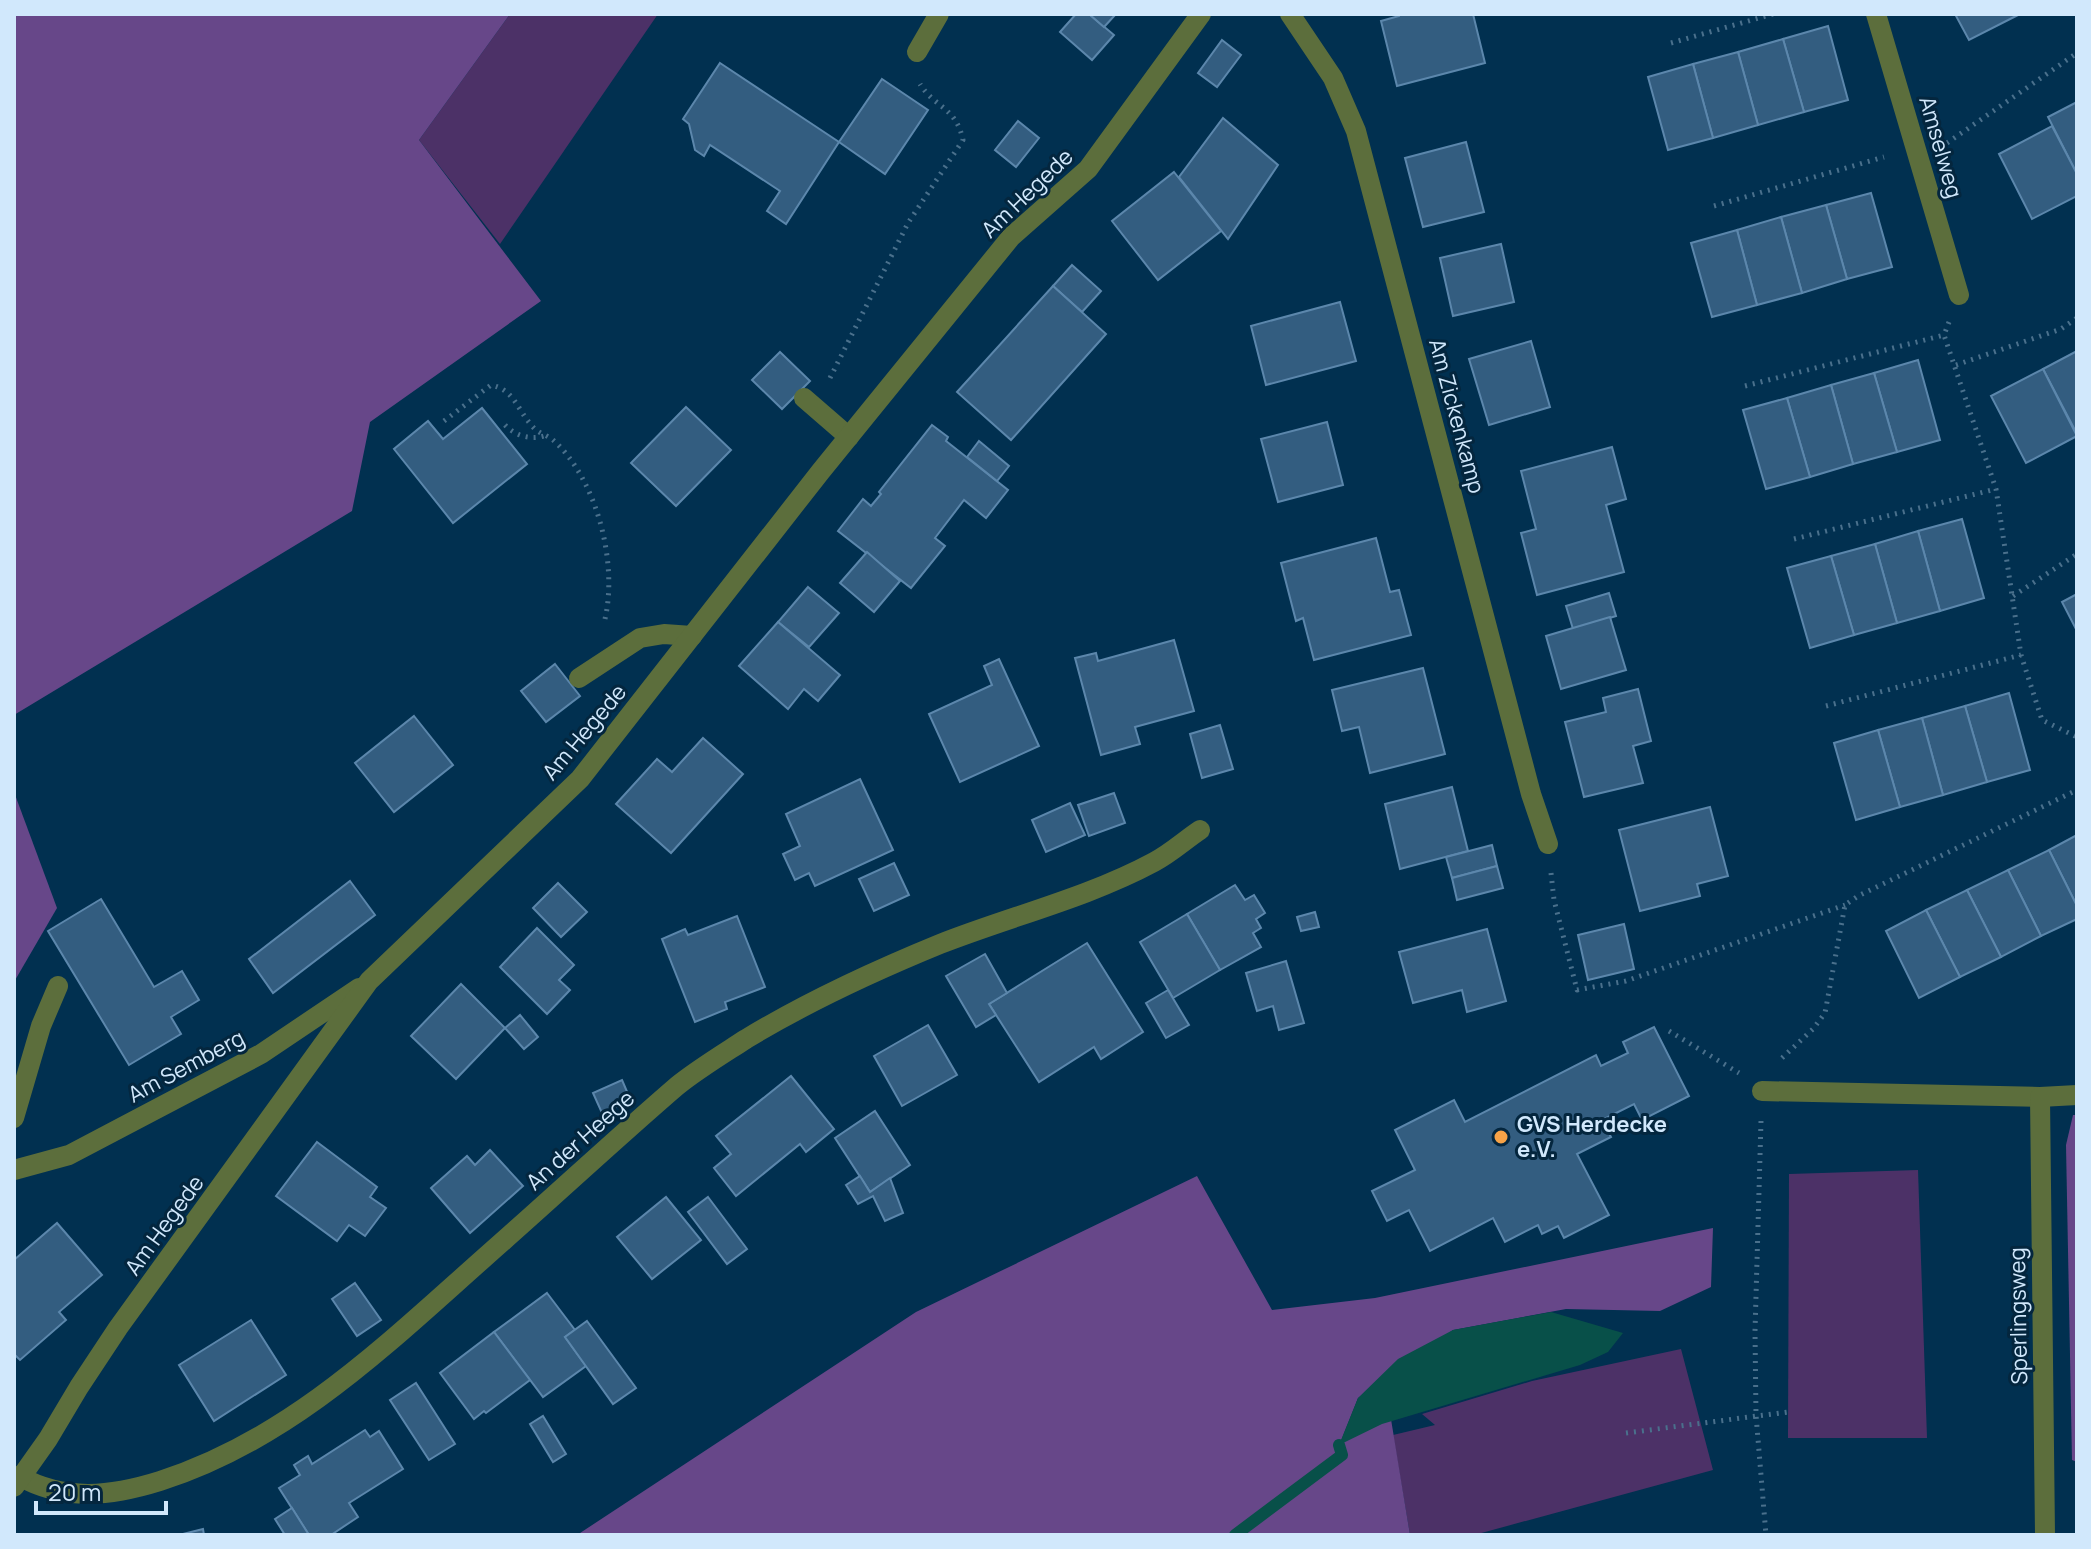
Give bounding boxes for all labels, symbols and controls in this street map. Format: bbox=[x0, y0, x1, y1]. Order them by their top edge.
street label: Amselweg bbox=[1912, 93, 1970, 201]
street label: Am Hegede bbox=[975, 142, 1079, 244]
street label: Am Zickenkamp bbox=[1422, 335, 1492, 497]
street label: Am Hegede bbox=[535, 678, 633, 786]
street label: Am Semberg bbox=[122, 1023, 250, 1109]
street label: An der Heege bbox=[519, 1083, 641, 1197]
place label: GVS Herdecke e.V. bbox=[1517, 1109, 1667, 1164]
marker: GVS Herdecke e.V. bbox=[1492, 1128, 1510, 1146]
street label: Am Hegede bbox=[118, 1169, 211, 1281]
street label: Sperlingsweg bbox=[2002, 1247, 2034, 1385]
scale bar bbox=[36, 1465, 166, 1515]
text: 20 m bbox=[48, 1475, 101, 1508]

